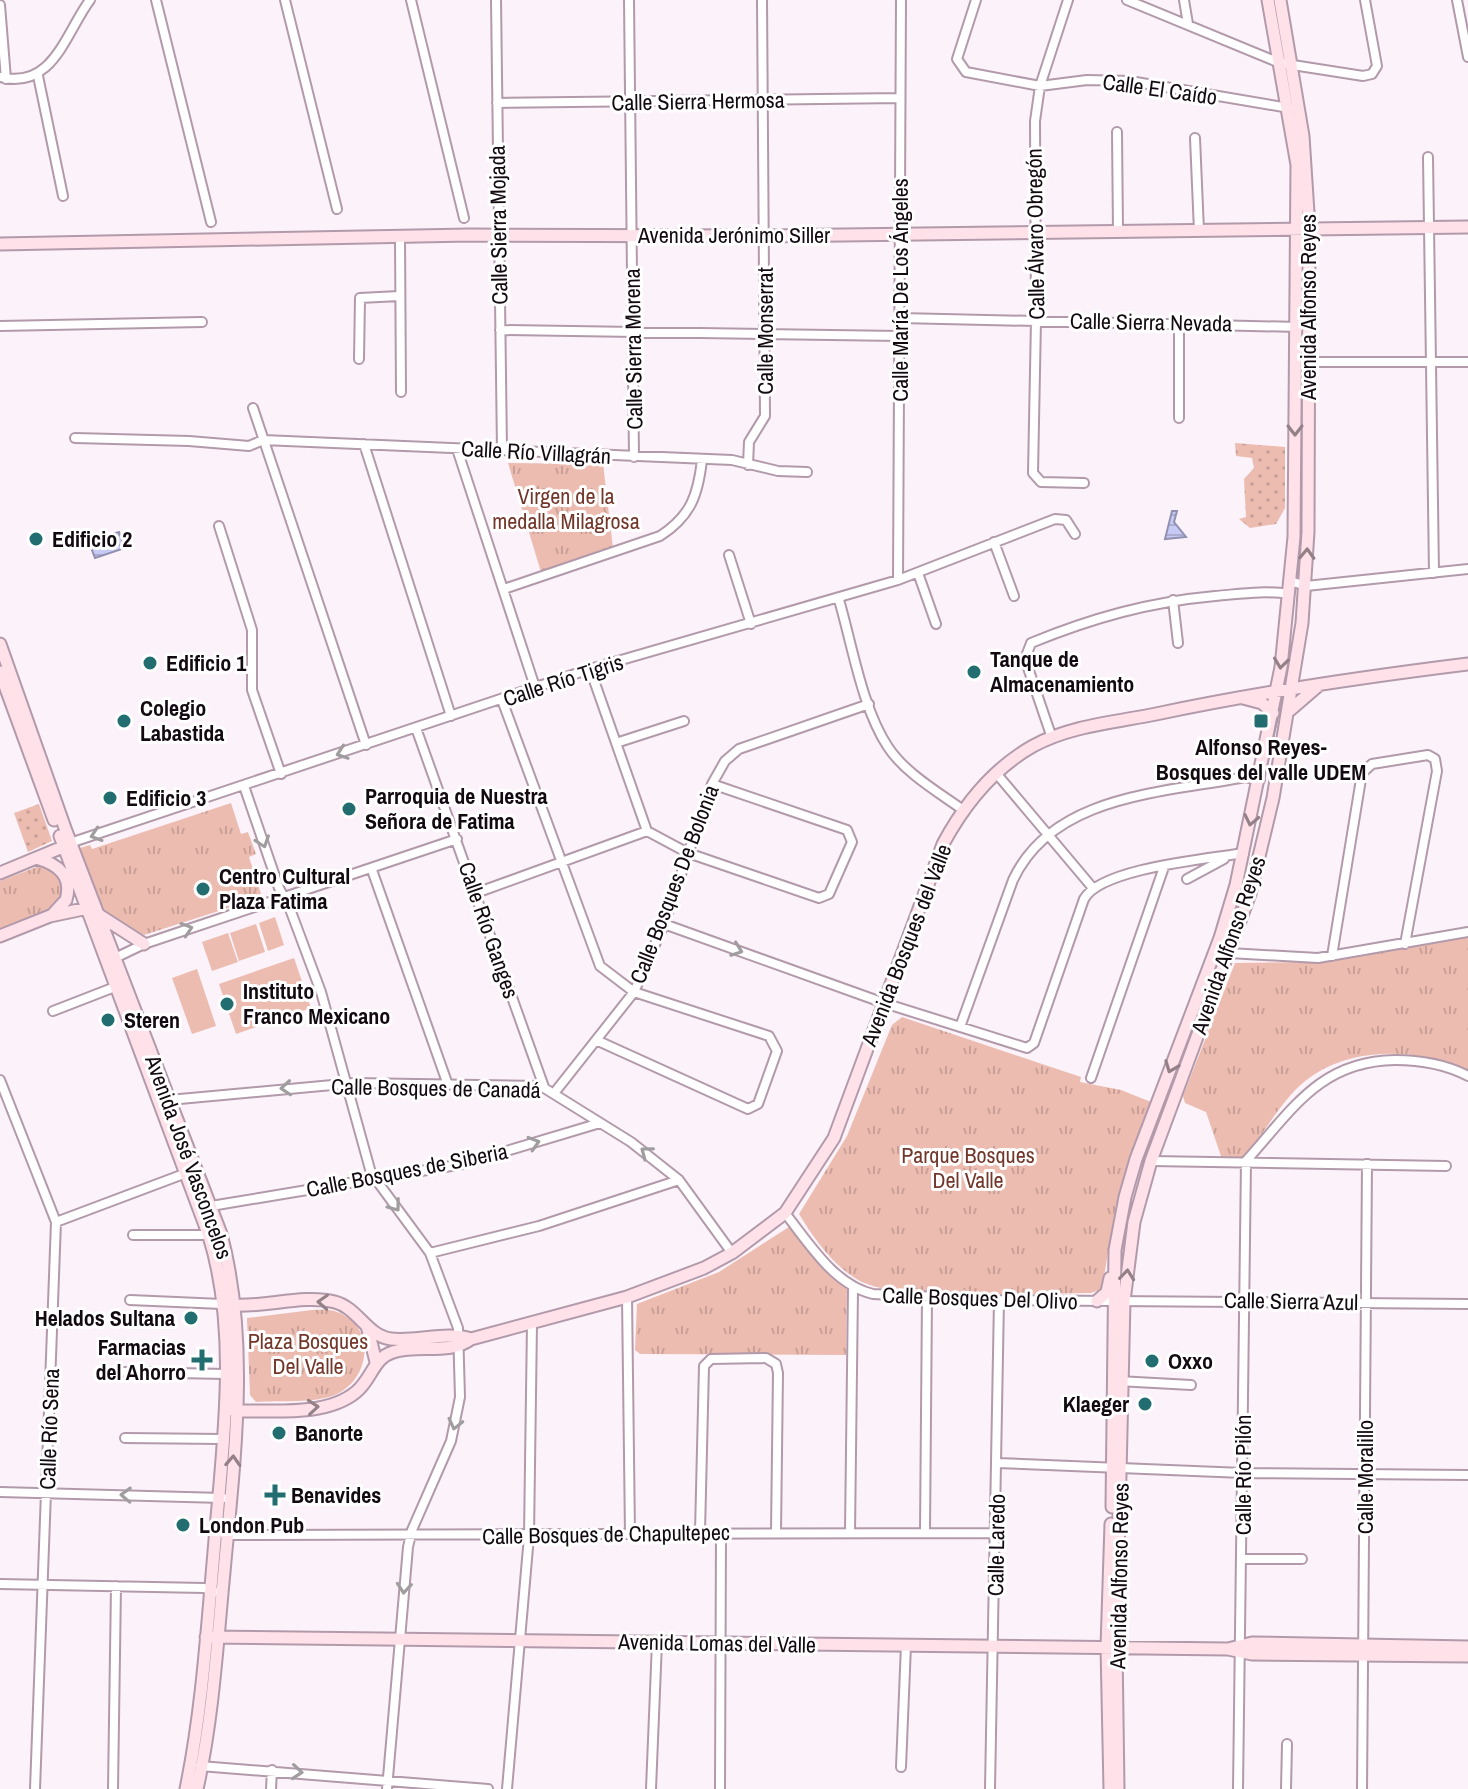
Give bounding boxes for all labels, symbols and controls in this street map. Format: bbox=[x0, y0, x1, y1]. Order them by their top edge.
street label: Calle El Caído bbox=[1101, 66, 1219, 112]
street label: Calle Sierra Hermosa bbox=[611, 84, 785, 118]
street label: Calle Sierra Mojada bbox=[482, 145, 514, 305]
street label: Calle Álvaro Obregón bbox=[1019, 148, 1051, 320]
street label: Calle María De Los Ángeles bbox=[885, 178, 915, 402]
street label: Avenida Alfonso Reyes bbox=[1293, 214, 1323, 401]
street label: Avenida Jerónimo Siller bbox=[637, 220, 830, 250]
street label: Calle Monserrat bbox=[750, 267, 780, 395]
street label: Calle Sierra Morena bbox=[617, 268, 649, 430]
street label: Calle Sierra Nevada bbox=[1070, 306, 1232, 338]
one-way arrow bbox=[1287, 424, 1304, 437]
street label: Calle Río Villagrán bbox=[460, 433, 612, 471]
park label: Virgen de la medalla Milagrosa bbox=[492, 481, 640, 536]
place label: Edificio 2 bbox=[52, 524, 132, 554]
marker: Edificio 2 bbox=[27, 530, 45, 548]
one-way arrow bbox=[1299, 547, 1316, 560]
place label: Tanque de Almacenamiento bbox=[990, 644, 1134, 699]
street label: Calle Río Tigris bbox=[499, 646, 627, 714]
place label: Edificio 1 bbox=[166, 648, 247, 678]
marker: Edificio 1 bbox=[141, 654, 159, 672]
one-way arrow bbox=[1273, 657, 1290, 670]
marker: Tanque de Almacenamiento bbox=[965, 663, 983, 681]
place label: Colegio Labastida bbox=[140, 693, 224, 748]
marker: Colegio Labastida bbox=[115, 712, 133, 730]
marker: Alfonso Reyes- Bosques del valle UDEM bbox=[1252, 712, 1270, 730]
place label: Alfonso Reyes- Bosques del valle UDEM bbox=[1156, 732, 1366, 787]
one-way arrow bbox=[336, 743, 350, 759]
street label: Calle Bosques De Bolonia bbox=[622, 780, 726, 988]
place label: Parroquia de Nuestra Señora de Fatima bbox=[365, 781, 547, 836]
place label: Edificio 3 bbox=[126, 783, 206, 813]
marker: Edificio 3 bbox=[101, 789, 119, 807]
marker: Parroquia de Nuestra Señora de Fatima bbox=[340, 800, 358, 818]
one-way arrow bbox=[1243, 813, 1260, 827]
one-way arrow bbox=[89, 826, 103, 842]
one-way arrow bbox=[253, 835, 269, 849]
street label: Avenida Bosques del Valle bbox=[853, 840, 958, 1051]
street label: Avenida Alfonso Reyes bbox=[1183, 852, 1272, 1039]
street label: Calle Río Ganges bbox=[452, 858, 526, 1002]
place label: Centro Cultural Plaza Fatima bbox=[219, 861, 350, 916]
marker: Centro Cultural Plaza Fatima bbox=[194, 880, 212, 898]
one-way arrow bbox=[179, 923, 193, 939]
one-way arrow bbox=[729, 940, 743, 957]
place label: Instituto Franco Mexicano bbox=[243, 976, 390, 1031]
marker: Instituto Franco Mexicano bbox=[218, 995, 236, 1013]
place label: Steren bbox=[124, 1005, 180, 1035]
marker: Steren bbox=[99, 1011, 117, 1029]
street label: Avenida José Vasconcelos bbox=[138, 1050, 240, 1263]
one-way arrow bbox=[1164, 1059, 1181, 1073]
street label: Calle Bosques de Canadá bbox=[331, 1071, 541, 1105]
one-way arrow bbox=[279, 1079, 292, 1096]
street label: Calle Bosques de Siberia bbox=[304, 1136, 510, 1204]
one-way arrow bbox=[527, 1136, 541, 1152]
park label: Parque Bosques Del Valle bbox=[901, 1140, 1035, 1195]
one-way arrow bbox=[640, 1148, 654, 1162]
one-way arrow bbox=[386, 1197, 400, 1212]
one-way arrow bbox=[1119, 1268, 1136, 1281]
street label: Calle Bosques Del Olivo bbox=[882, 1280, 1078, 1316]
street label: Calle Sierra Azul bbox=[1224, 1285, 1358, 1317]
one-way arrow bbox=[316, 1294, 329, 1311]
place label: Helados Sultana bbox=[35, 1303, 175, 1333]
marker: Helados Sultana bbox=[182, 1309, 200, 1327]
park label: Plaza Bosques Del Valle bbox=[248, 1326, 368, 1381]
place label: Farmacias del Ahorro bbox=[95, 1332, 186, 1387]
place label: Oxxo bbox=[1168, 1346, 1213, 1376]
marker: Farmacias del Ahorro bbox=[193, 1351, 211, 1369]
marker: Oxxo bbox=[1143, 1352, 1161, 1370]
street label: Calle Río Sena bbox=[32, 1368, 66, 1490]
place label: Klaeger bbox=[1063, 1389, 1129, 1419]
marker: Klaeger bbox=[1136, 1395, 1154, 1413]
one-way arrow bbox=[307, 1399, 320, 1416]
street label: Calle Río Pilón bbox=[1228, 1415, 1258, 1535]
one-way arrow bbox=[447, 1416, 464, 1430]
place label: Banorte bbox=[295, 1418, 363, 1448]
street label: Calle Moralillo bbox=[1350, 1420, 1380, 1534]
marker: Banorte bbox=[270, 1424, 288, 1442]
one-way arrow bbox=[224, 1454, 241, 1467]
place label: Benavides bbox=[291, 1480, 381, 1510]
street label: Avenida Alfonso Reyes bbox=[1102, 1483, 1136, 1670]
marker: Benavides bbox=[266, 1486, 284, 1504]
one-way arrow bbox=[119, 1487, 132, 1504]
street label: Calle Laredo bbox=[980, 1494, 1012, 1596]
place label: London Pub bbox=[199, 1510, 304, 1540]
marker: London Pub bbox=[174, 1516, 192, 1534]
street label: Calle Bosques de Chapultepec bbox=[482, 1517, 730, 1551]
one-way arrow bbox=[396, 1582, 413, 1595]
street label: Avenida Lomas del Valle bbox=[617, 1626, 816, 1660]
one-way arrow bbox=[291, 1763, 304, 1780]

